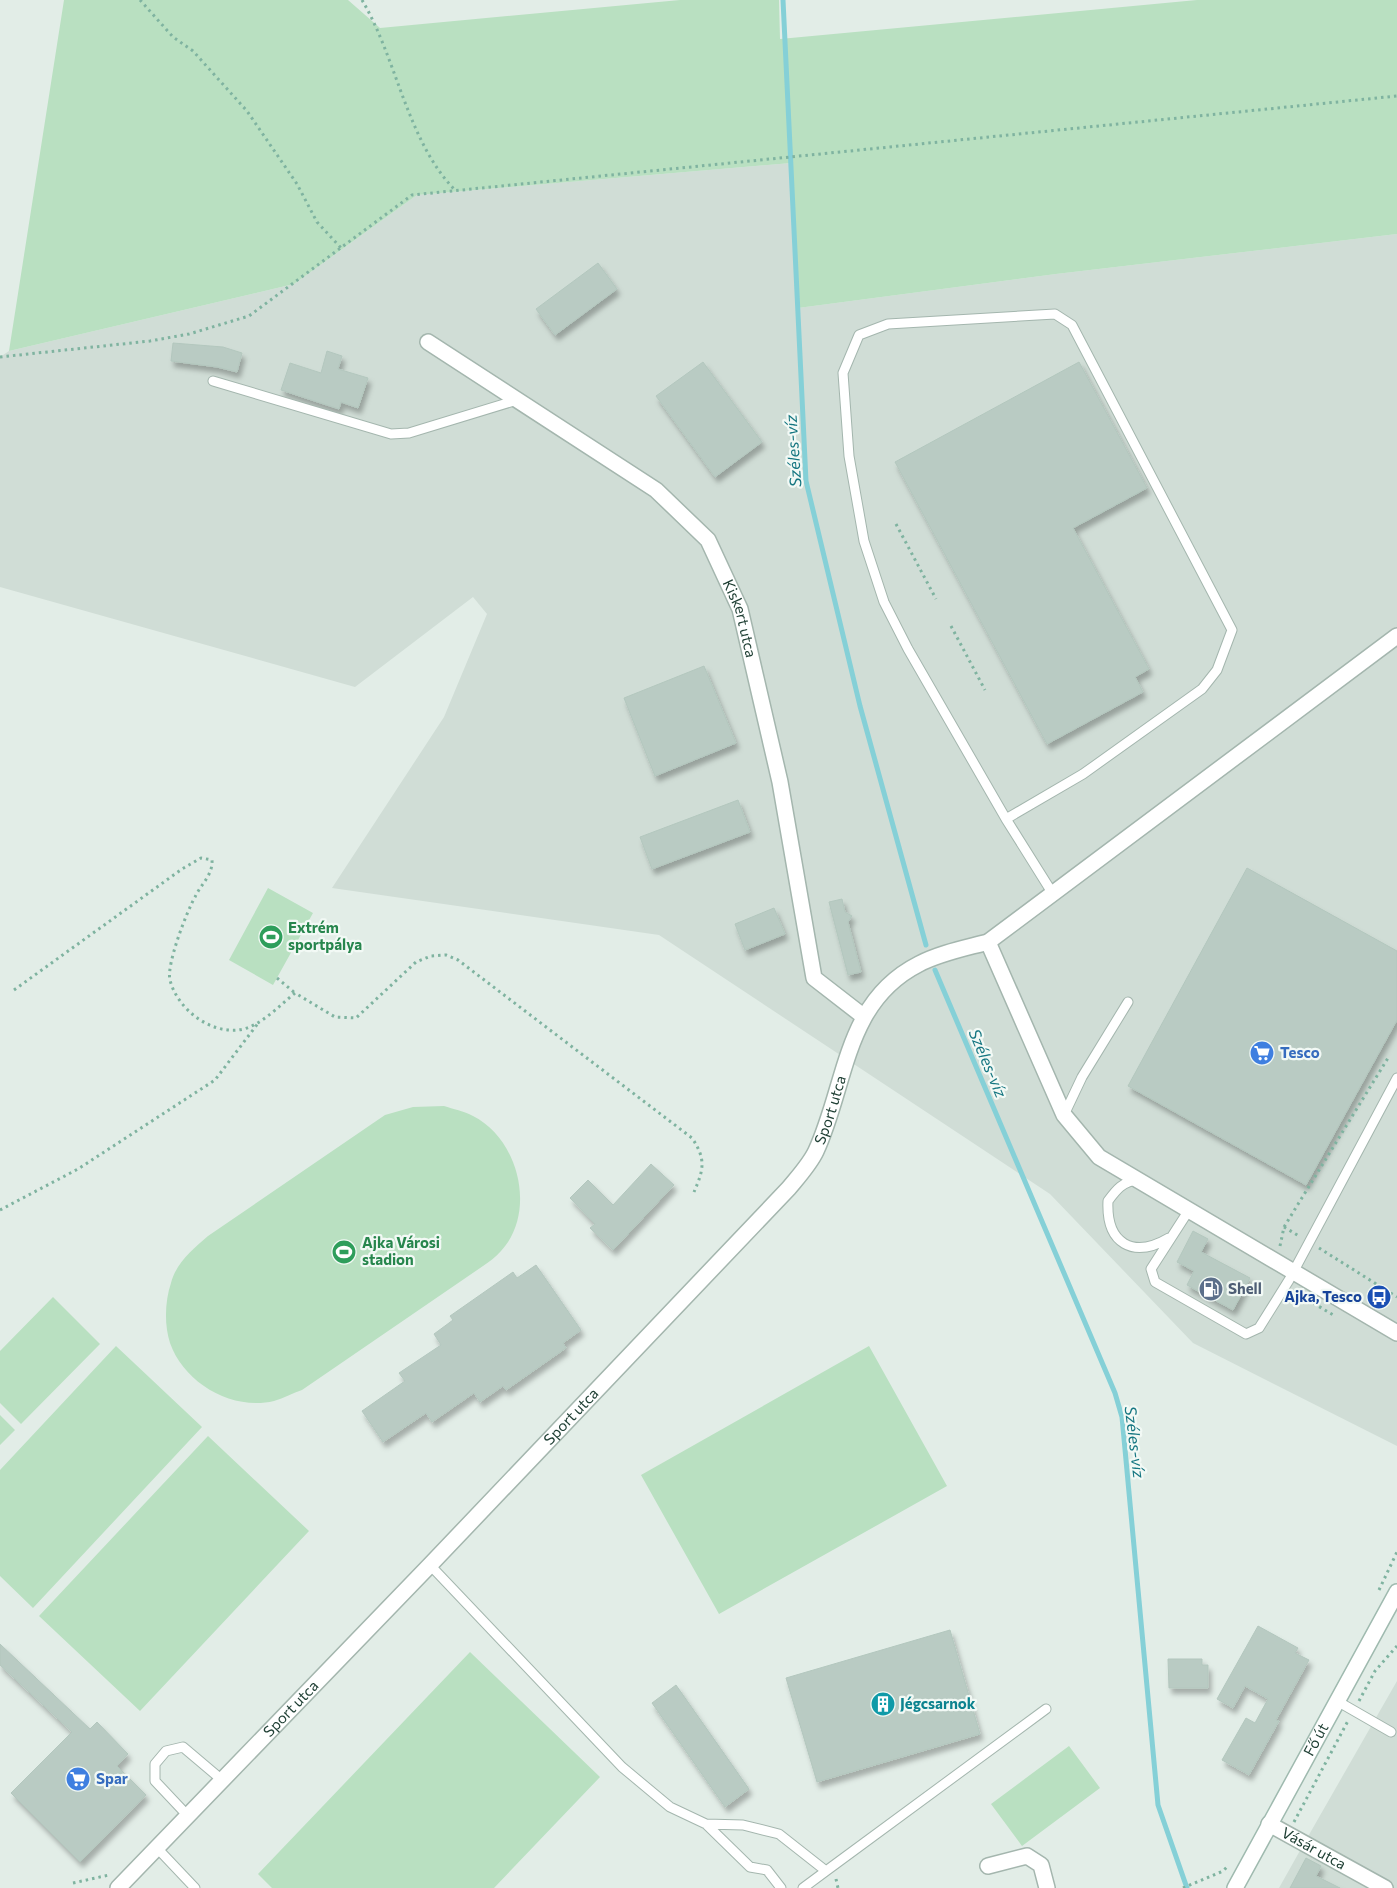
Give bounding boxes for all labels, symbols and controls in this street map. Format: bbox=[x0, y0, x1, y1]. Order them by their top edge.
water label: Széles-víz bbox=[780, 414, 805, 488]
street label: Kiskert utca bbox=[719, 576, 761, 659]
place label: Extrém sportpálya bbox=[288, 918, 362, 953]
sports icon: Extrém sportpálya bbox=[258, 924, 284, 950]
water label: Széles-víz bbox=[966, 1026, 1011, 1100]
supermarket icon: Tesco bbox=[1249, 1040, 1275, 1066]
place label: Tesco bbox=[1280, 1043, 1320, 1061]
street label: Sport utca bbox=[810, 1073, 849, 1147]
place label: Ajka Városi stadion bbox=[362, 1233, 440, 1268]
sports icon: Ajka Városi stadion bbox=[331, 1239, 357, 1265]
fuel station icon: Shell bbox=[1198, 1276, 1224, 1302]
place label: Shell bbox=[1228, 1279, 1262, 1297]
bus stop icon: Ajka, Tesco bbox=[1366, 1284, 1392, 1310]
place label: Ajka, Tesco bbox=[1284, 1287, 1362, 1305]
street label: Sport utca bbox=[539, 1384, 602, 1448]
water label: Széles-víz bbox=[1122, 1405, 1149, 1479]
street label: Sport utca bbox=[259, 1676, 322, 1740]
building icon: Jégcsarnok bbox=[870, 1691, 896, 1717]
place label: Jégcsarnok bbox=[900, 1694, 976, 1712]
street label: Fő út bbox=[1299, 1720, 1331, 1759]
supermarket icon: Spar bbox=[65, 1766, 91, 1792]
place label: Spar bbox=[96, 1769, 128, 1787]
street label: Vásár utca bbox=[1279, 1823, 1349, 1873]

